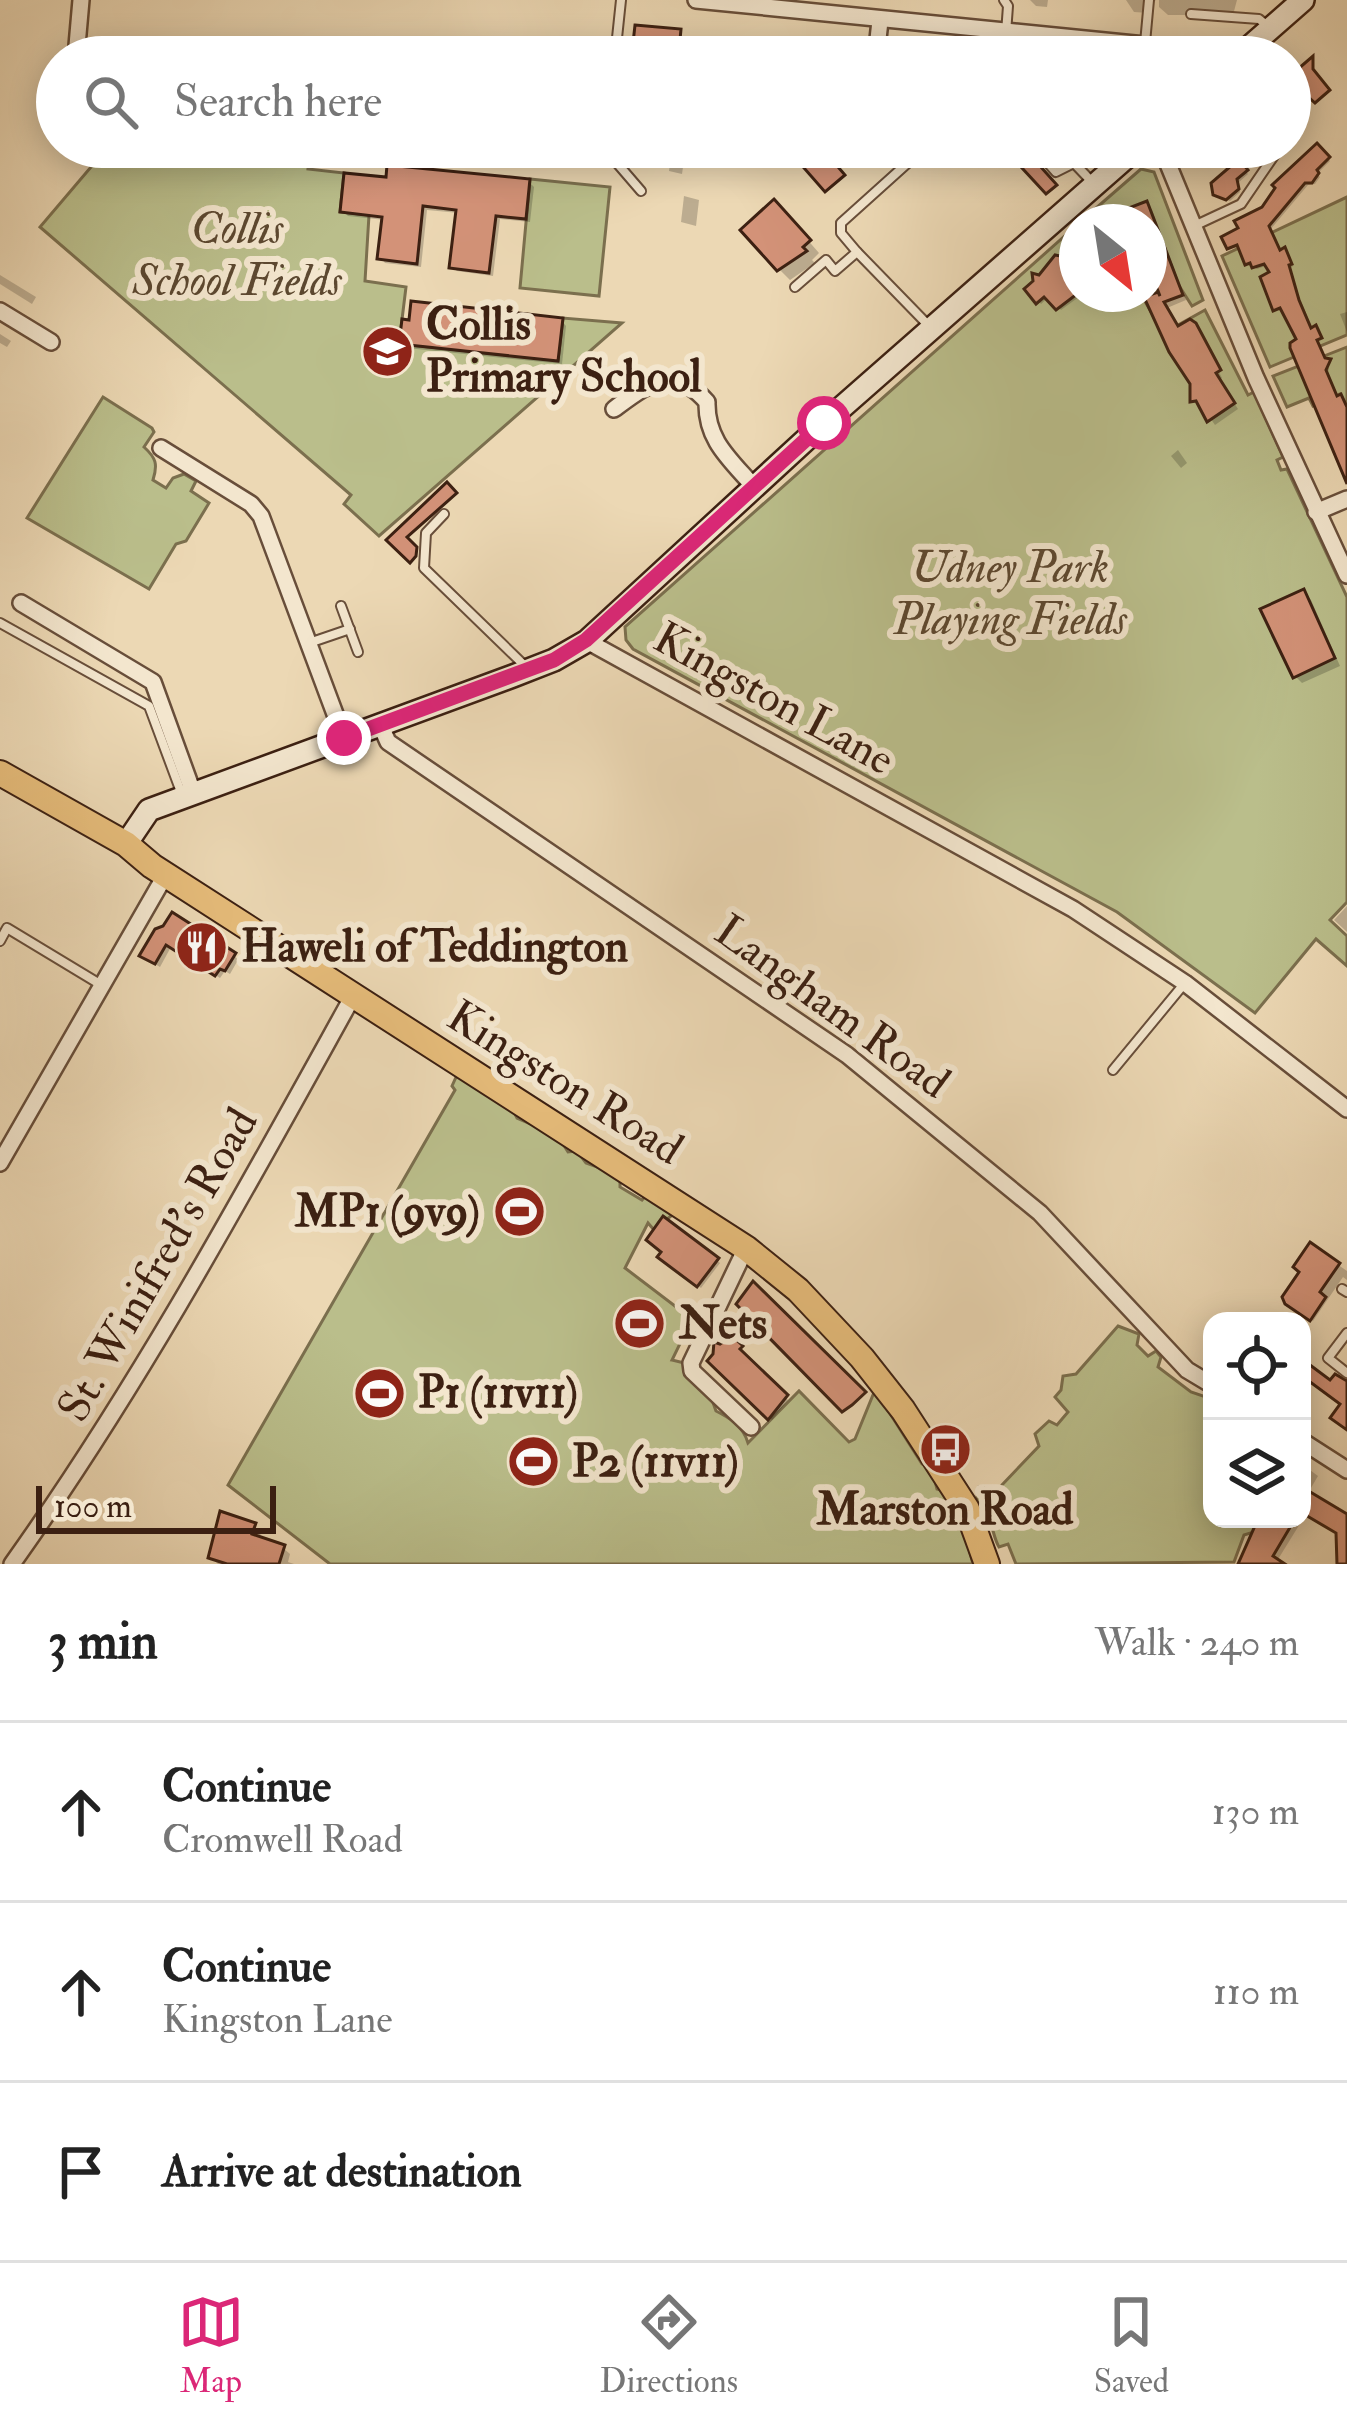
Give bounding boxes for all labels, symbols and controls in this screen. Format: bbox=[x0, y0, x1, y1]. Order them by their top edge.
search box bbox=[36, 36, 1311, 168]
icon: search bbox=[78, 69, 144, 135]
text: Search here bbox=[174, 74, 382, 130]
park label: Collis School Fields bbox=[131, 201, 342, 309]
north arrow bbox=[1059, 204, 1167, 312]
place label: Collis Primary School bbox=[426, 297, 702, 405]
school or university icon: Collis Primary School bbox=[359, 323, 415, 379]
route start bbox=[797, 396, 851, 450]
park label: Udney Park Playing Fields bbox=[892, 540, 1128, 648]
street label: Kingston Lane bbox=[644, 610, 904, 788]
route end bbox=[317, 711, 371, 765]
street label: Langham Road bbox=[703, 903, 961, 1111]
restaurant icon: Haweli of Teddington bbox=[174, 919, 230, 975]
place label: Haweli of Teddington bbox=[241, 919, 629, 975]
street label: Kingston Road bbox=[437, 988, 693, 1178]
street label: St. Winifred's Road bbox=[46, 1098, 270, 1432]
place label: MP1 (9v9) bbox=[294, 1184, 480, 1240]
sports icon: MP1 (9v9) bbox=[491, 1184, 547, 1240]
sports icon: Nets bbox=[612, 1296, 668, 1352]
place label: Nets bbox=[678, 1296, 767, 1352]
map controls bbox=[1203, 1312, 1311, 1528]
button: locate bbox=[1203, 1312, 1311, 1420]
sports icon: P1 (11v11) bbox=[351, 1365, 407, 1421]
place label: P1 (11v11) bbox=[418, 1365, 578, 1421]
button: layers bbox=[1203, 1420, 1311, 1528]
bus stop icon: Marston Road bbox=[917, 1421, 973, 1477]
sports icon: P2 (11v11) bbox=[505, 1434, 561, 1490]
place label: P2 (11v11) bbox=[572, 1434, 739, 1490]
scale bar bbox=[36, 1480, 276, 1533]
place label: Marston Road bbox=[816, 1482, 1074, 1538]
text: 100 m bbox=[54, 1486, 132, 1527]
text: 3 min bbox=[48, 1610, 158, 1674]
text: Walk · 240 m bbox=[1095, 1618, 1299, 1667]
text: Continue bbox=[162, 1759, 331, 1815]
icon: ahead bbox=[48, 1779, 114, 1845]
text: 130 m bbox=[1212, 1787, 1299, 1836]
text: Cromwell Road bbox=[162, 1815, 403, 1864]
text: Continue bbox=[162, 1939, 331, 1995]
icon: ahead bbox=[48, 1959, 114, 2025]
text: 110 m bbox=[1213, 1967, 1299, 2016]
text: Kingston Lane bbox=[162, 1995, 393, 2044]
icon: arrive bbox=[48, 2139, 114, 2205]
text: Arrive at destination bbox=[162, 2144, 522, 2200]
tab: Map bbox=[178, 2289, 244, 2402]
tab: Directions bbox=[600, 2289, 738, 2402]
tab: Saved bbox=[1094, 2289, 1169, 2402]

